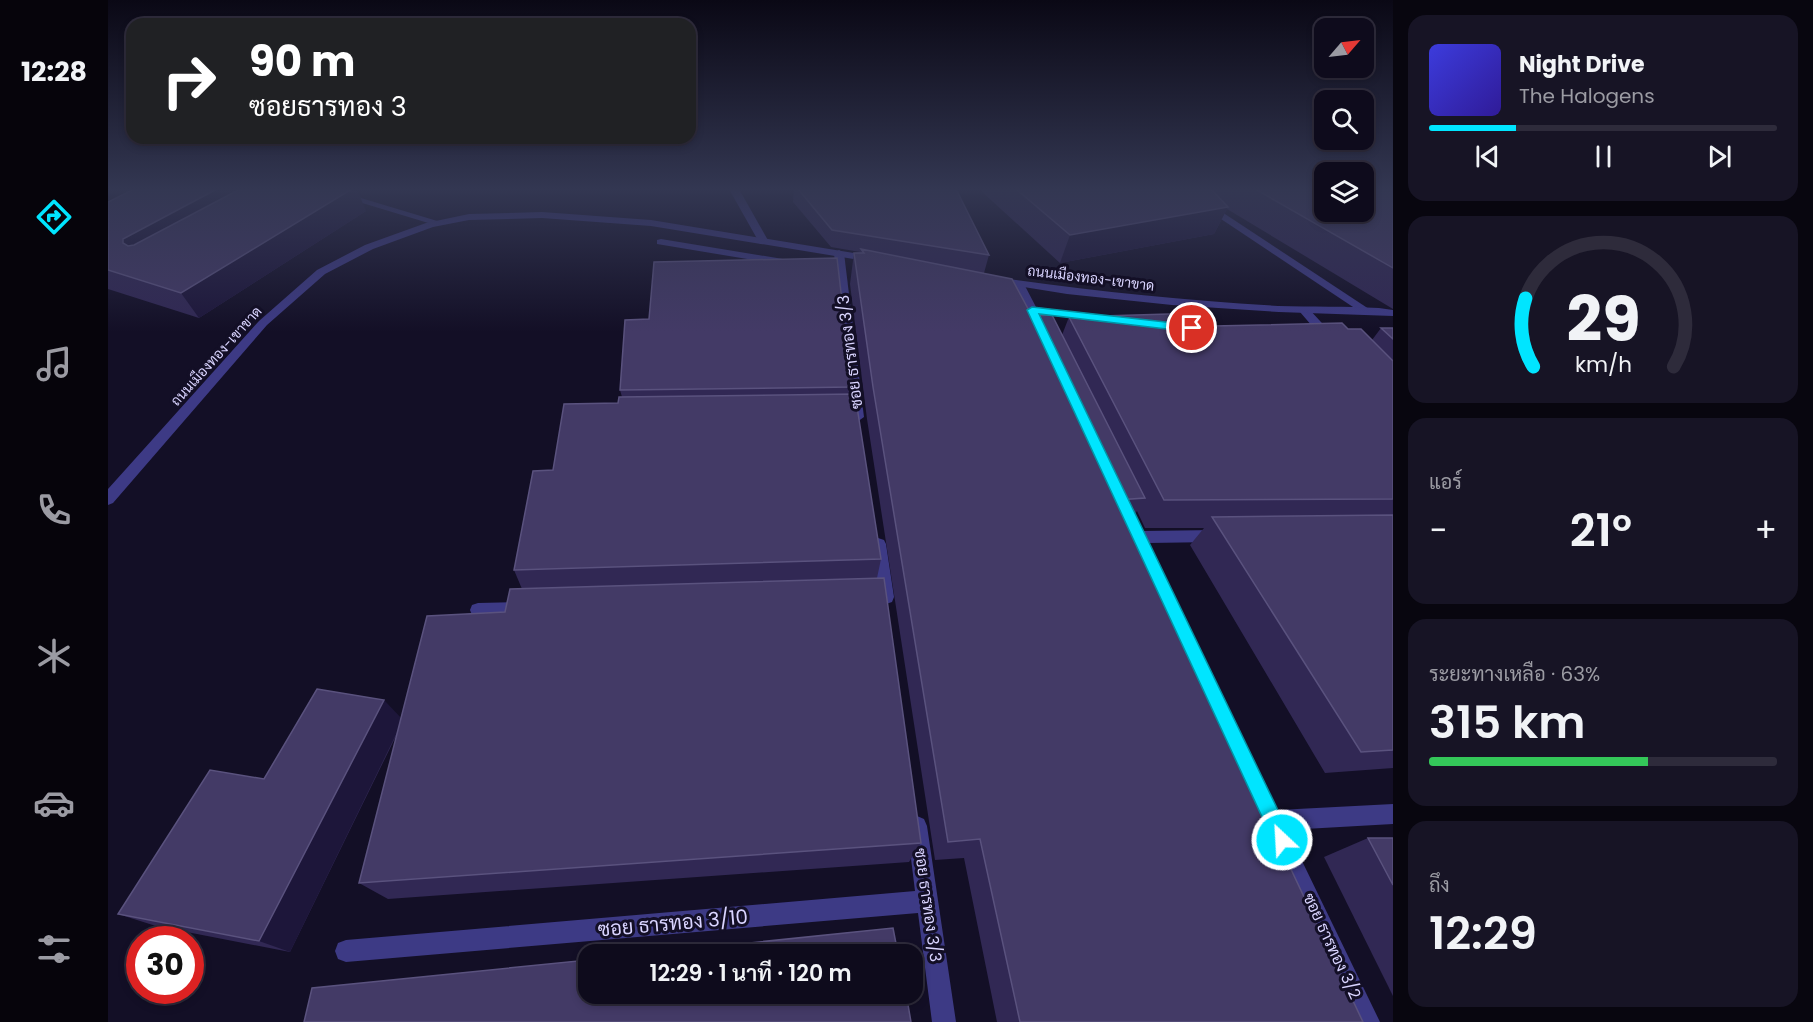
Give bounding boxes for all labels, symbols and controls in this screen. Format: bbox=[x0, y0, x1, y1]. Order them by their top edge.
north arrow bbox=[1314, 18, 1374, 78]
map controls bbox=[1314, 18, 1374, 222]
text: 90 m bbox=[249, 32, 356, 91]
icon: right bbox=[150, 42, 228, 120]
text: Night Drive bbox=[1519, 49, 1645, 80]
text: 12:28 bbox=[21, 53, 87, 90]
text: The Halogens bbox=[1519, 82, 1655, 110]
text: ซอยธารทอง 3 bbox=[249, 88, 407, 125]
button: search bbox=[1314, 90, 1374, 150]
icon: previous bbox=[1471, 140, 1504, 173]
icon: pause bbox=[1587, 140, 1620, 173]
icon: next bbox=[1703, 140, 1736, 173]
button: layers bbox=[1314, 162, 1374, 222]
icon: directions bbox=[33, 196, 75, 238]
street label: ถนนเมืองทอง-เขาขาด bbox=[1026, 260, 1156, 296]
text: 29 bbox=[1566, 275, 1640, 363]
street label: ซอย ธารทอง 3/3 bbox=[832, 294, 868, 410]
street label: ถนนเมืองทอง-เขาขาด bbox=[166, 302, 266, 410]
pin bbox=[1166, 302, 1217, 353]
icon: arrive bbox=[1175, 311, 1208, 344]
icon: music bbox=[33, 343, 75, 385]
text: km/h bbox=[1574, 349, 1632, 380]
text: แอร์ bbox=[1429, 468, 1462, 496]
icon: phone bbox=[33, 489, 75, 531]
text: 21° bbox=[1570, 499, 1632, 562]
text: − bbox=[1429, 507, 1447, 554]
text: + bbox=[1754, 507, 1777, 554]
icon: climate bbox=[33, 635, 75, 677]
text: ระยะทางเหลือ · 63% bbox=[1429, 660, 1600, 688]
text: 315 km bbox=[1429, 691, 1585, 754]
icon: car bbox=[33, 782, 75, 824]
position arrow bbox=[1250, 808, 1314, 872]
street label: ซอย ธารทอง 3/3 bbox=[909, 847, 947, 963]
text: ถึง bbox=[1429, 871, 1450, 899]
street label: ซอย ธารทอง 3/2 bbox=[1297, 889, 1367, 1003]
street label: ซอย ธารทอง 3/10 bbox=[597, 902, 749, 944]
text: 12:29 bbox=[1429, 902, 1537, 965]
speed limit sign: 30 bbox=[126, 926, 204, 1004]
icon: filters bbox=[33, 928, 75, 970]
text: 12:29 · 1 นาที · 120 m bbox=[650, 958, 851, 989]

